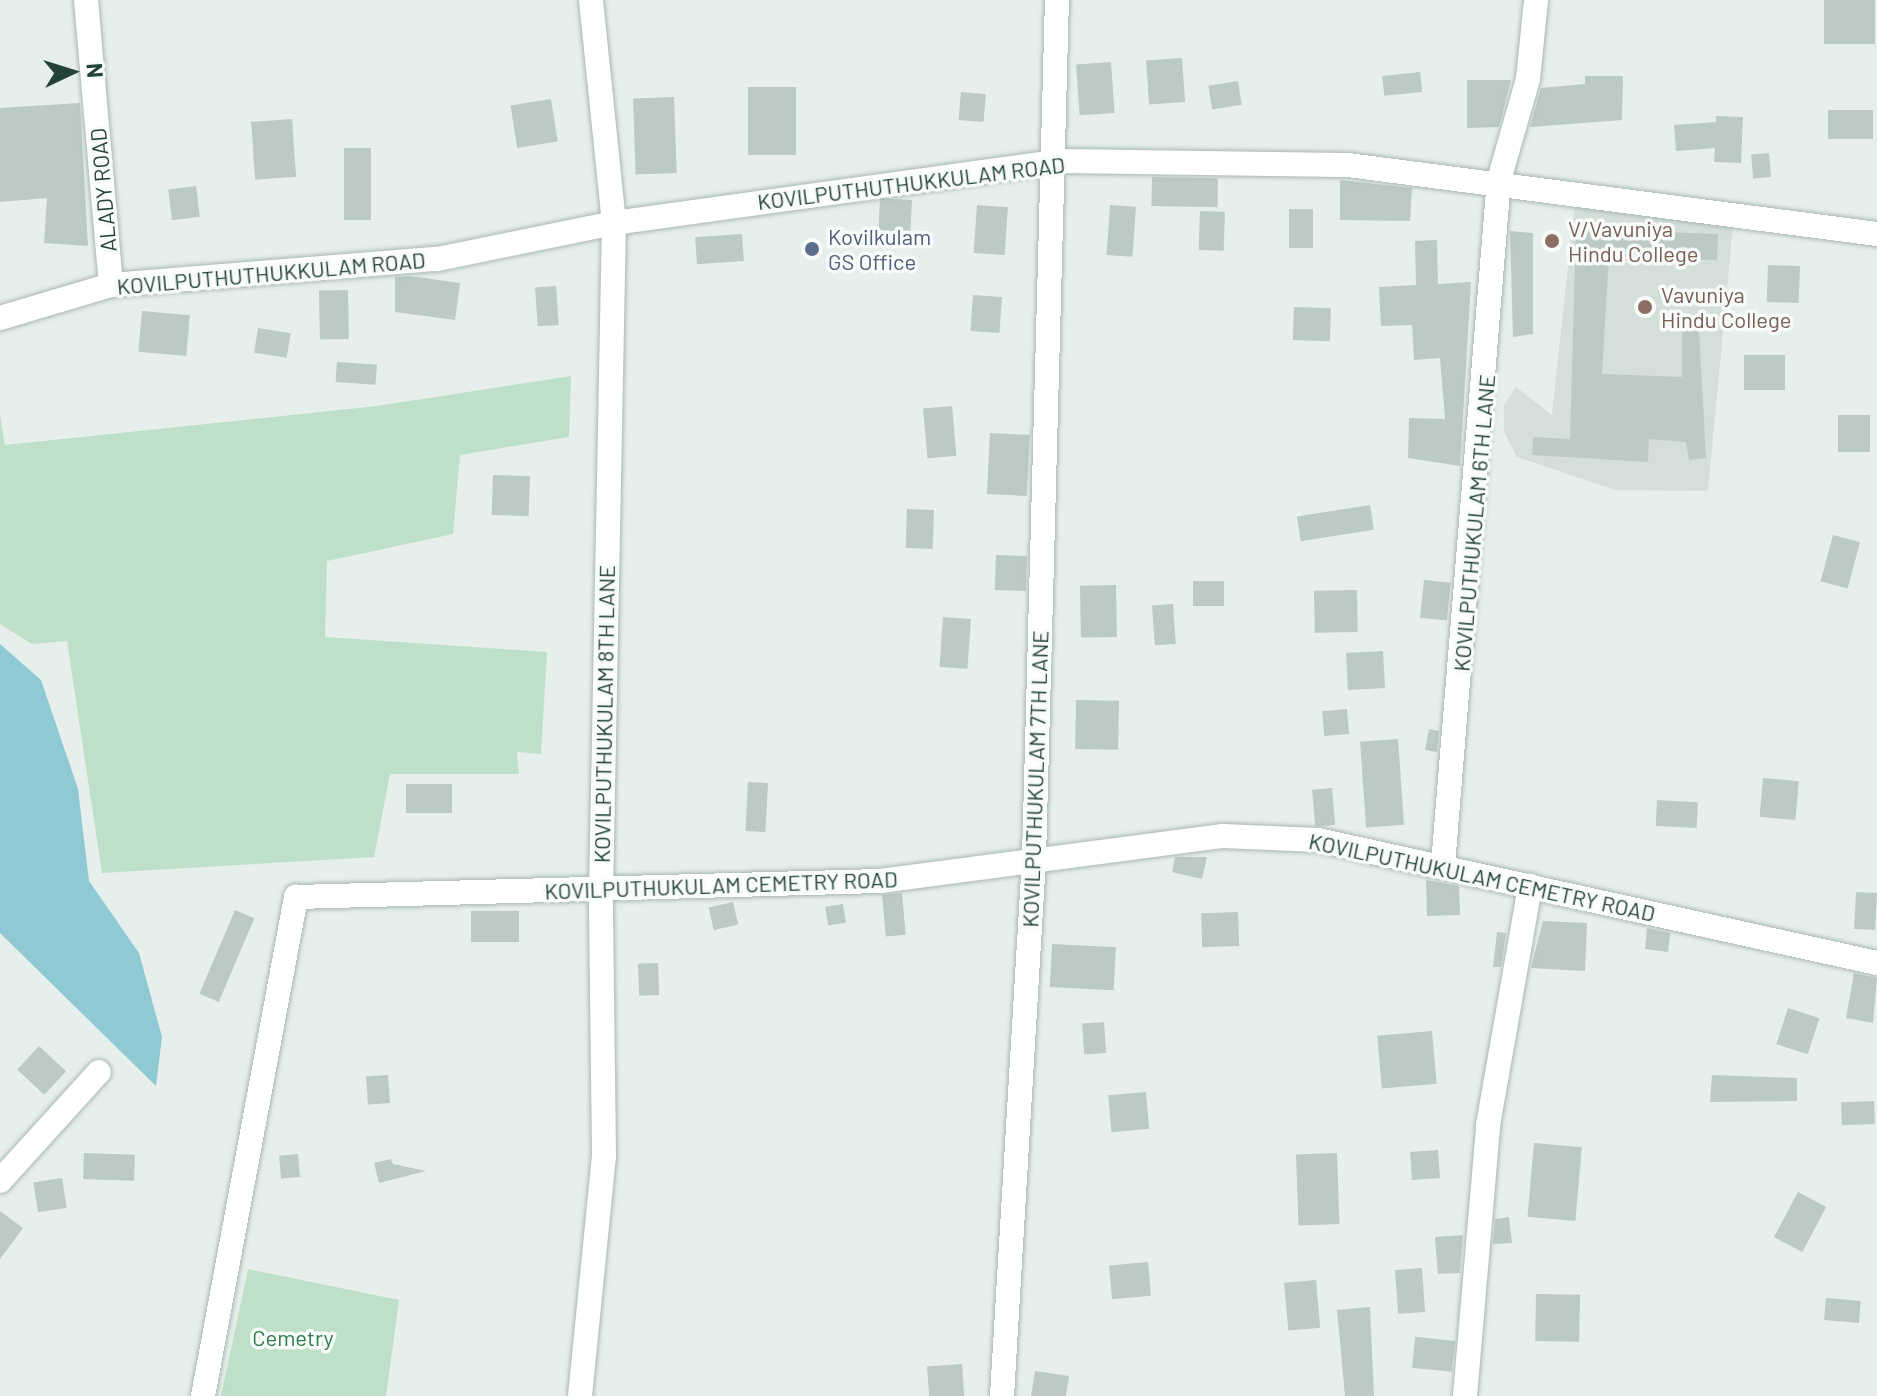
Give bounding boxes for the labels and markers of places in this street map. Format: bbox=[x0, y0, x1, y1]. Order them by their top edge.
place label: V/Vavuniya Hindu College bbox=[1568, 215, 1699, 266]
place label: Kovilkulam GS Office bbox=[828, 223, 931, 274]
marker: V/Vavuniya Hindu College bbox=[1543, 232, 1561, 250]
marker: Kovilkulam GS Office bbox=[803, 240, 821, 258]
place label: Vavuniya Hindu College bbox=[1661, 281, 1792, 332]
marker: Vavuniya Hindu College bbox=[1636, 298, 1654, 316]

